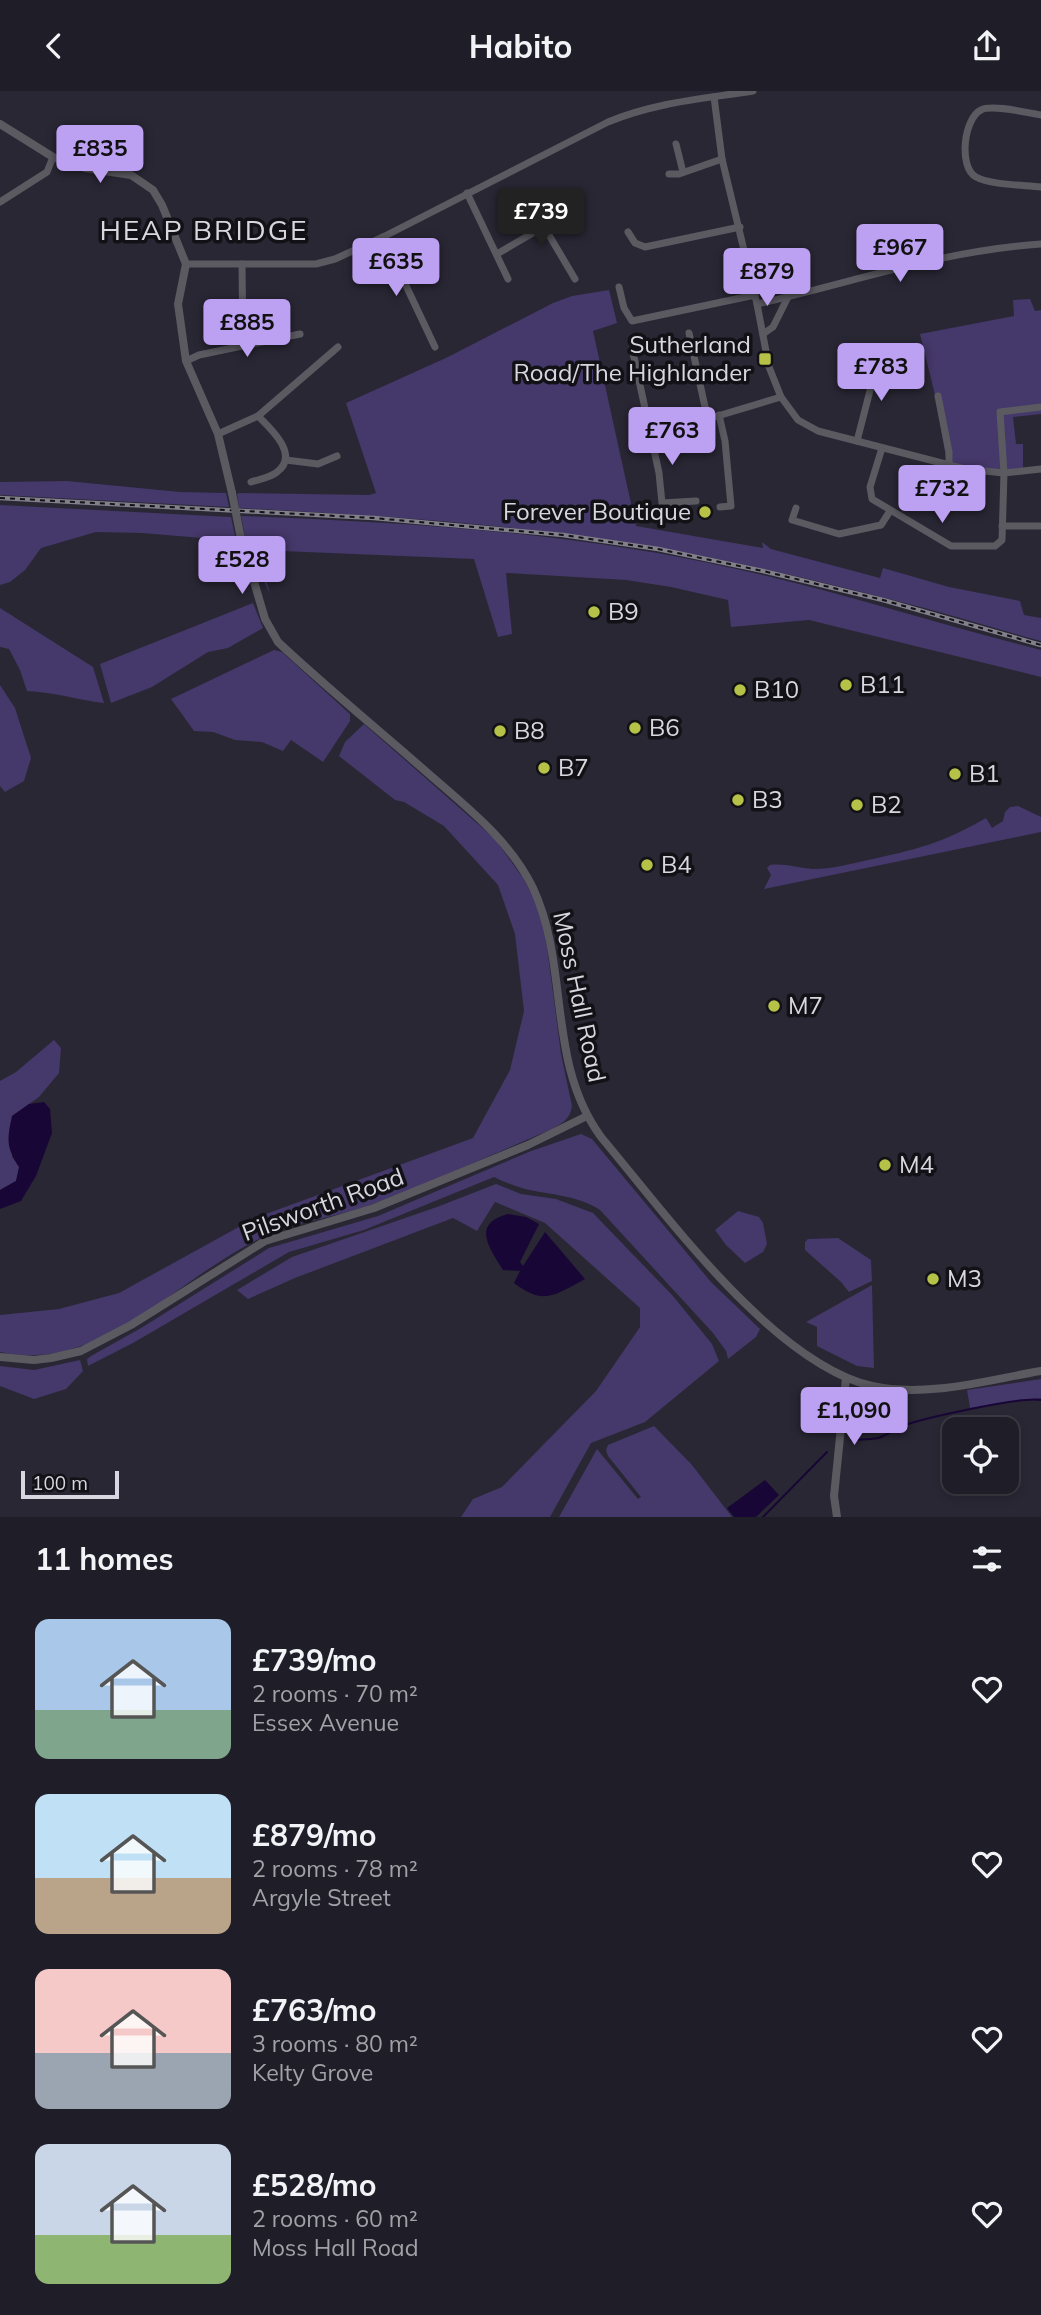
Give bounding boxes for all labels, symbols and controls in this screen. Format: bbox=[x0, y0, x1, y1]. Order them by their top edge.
text: Habito bbox=[469, 26, 572, 66]
icon: back bbox=[35, 27, 73, 65]
icon: share bbox=[968, 27, 1006, 65]
pin: £835 bbox=[59, 125, 141, 185]
text: £835 bbox=[72, 133, 128, 162]
pin: £739 bbox=[500, 188, 582, 248]
text: £739 bbox=[513, 196, 569, 225]
district label: HEAP BRIDGE bbox=[99, 212, 309, 247]
pin: £967 bbox=[859, 225, 941, 284]
text: £967 bbox=[872, 232, 928, 261]
pin: £635 bbox=[355, 239, 437, 298]
text: £635 bbox=[368, 246, 424, 275]
pin: £879 bbox=[726, 249, 808, 308]
text: £879 bbox=[739, 256, 795, 285]
pin: £885 bbox=[206, 299, 288, 359]
text: £885 bbox=[219, 307, 275, 336]
place label: Sutherland Road/The Highlander bbox=[513, 329, 751, 387]
pin: £783 bbox=[840, 343, 922, 403]
marker: Sutherland Road/The Highlander bbox=[757, 351, 773, 367]
text: £783 bbox=[853, 351, 909, 380]
pin: £763 bbox=[631, 407, 713, 467]
text: £763 bbox=[644, 415, 700, 444]
pin: £732 bbox=[901, 465, 983, 525]
text: £732 bbox=[914, 473, 970, 502]
place label: Forever Boutique bbox=[503, 496, 691, 526]
marker: Forever Boutique bbox=[697, 504, 713, 520]
pin: £528 bbox=[201, 537, 283, 596]
text: £528 bbox=[214, 544, 270, 573]
place label: B9 bbox=[608, 596, 639, 626]
marker: B9 bbox=[586, 604, 602, 620]
place label: B11 bbox=[860, 669, 905, 699]
place label: B10 bbox=[754, 674, 799, 704]
marker: B11 bbox=[838, 677, 854, 693]
marker: B10 bbox=[732, 682, 748, 698]
place label: B6 bbox=[649, 712, 680, 742]
place label: B8 bbox=[514, 715, 545, 745]
marker: B6 bbox=[627, 720, 643, 736]
marker: B8 bbox=[492, 723, 508, 739]
place label: B7 bbox=[558, 752, 589, 782]
place label: B1 bbox=[969, 758, 1000, 788]
marker: B7 bbox=[536, 760, 552, 776]
marker: B1 bbox=[947, 766, 963, 782]
place label: B3 bbox=[752, 784, 783, 814]
place label: B2 bbox=[871, 789, 902, 819]
marker: B3 bbox=[730, 792, 746, 808]
marker: B2 bbox=[849, 797, 865, 813]
place label: B4 bbox=[661, 849, 692, 879]
marker: B4 bbox=[639, 857, 655, 873]
street label: Moss Hall Road bbox=[547, 909, 613, 1085]
place label: M7 bbox=[788, 990, 823, 1020]
marker: M7 bbox=[766, 998, 782, 1014]
place label: M4 bbox=[899, 1149, 934, 1179]
marker: M4 bbox=[877, 1157, 893, 1173]
street label: Pilsworth Road bbox=[238, 1161, 408, 1247]
place label: M3 bbox=[947, 1263, 982, 1293]
marker: M3 bbox=[925, 1271, 941, 1287]
pin: £1,090 bbox=[797, 1387, 911, 1447]
text: £1,090 bbox=[817, 1395, 891, 1424]
map controls bbox=[942, 1417, 1019, 1494]
button: locate bbox=[942, 1417, 1019, 1494]
scale bar bbox=[21, 1468, 119, 1500]
text: 100 m bbox=[32, 1471, 88, 1495]
text: 11 homes bbox=[35, 1540, 174, 1578]
icon: filters bbox=[968, 1540, 1006, 1578]
text: £739/mo bbox=[252, 1641, 376, 1679]
icon: home bbox=[91, 1647, 175, 1731]
icon: heart bbox=[968, 1670, 1006, 1708]
text: 2 rooms · 70 m² bbox=[252, 1679, 418, 1708]
text: Essex Avenue bbox=[252, 1708, 399, 1737]
text: £879/mo bbox=[252, 1816, 376, 1854]
icon: home bbox=[91, 1822, 175, 1906]
icon: heart bbox=[968, 1845, 1006, 1883]
text: 2 rooms · 78 m² bbox=[252, 1854, 418, 1883]
text: Argyle Street bbox=[252, 1883, 391, 1912]
text: £763/mo bbox=[252, 1991, 376, 2029]
icon: home bbox=[91, 1997, 175, 2081]
icon: heart bbox=[968, 2020, 1006, 2058]
text: 3 rooms · 80 m² bbox=[252, 2029, 418, 2058]
text: Kelty Grove bbox=[252, 2058, 373, 2087]
text: £528/mo bbox=[252, 2166, 376, 2204]
icon: home bbox=[91, 2172, 175, 2256]
icon: heart bbox=[968, 2195, 1006, 2233]
text: 2 rooms · 60 m² bbox=[252, 2204, 418, 2233]
text: Moss Hall Road bbox=[252, 2233, 418, 2262]

